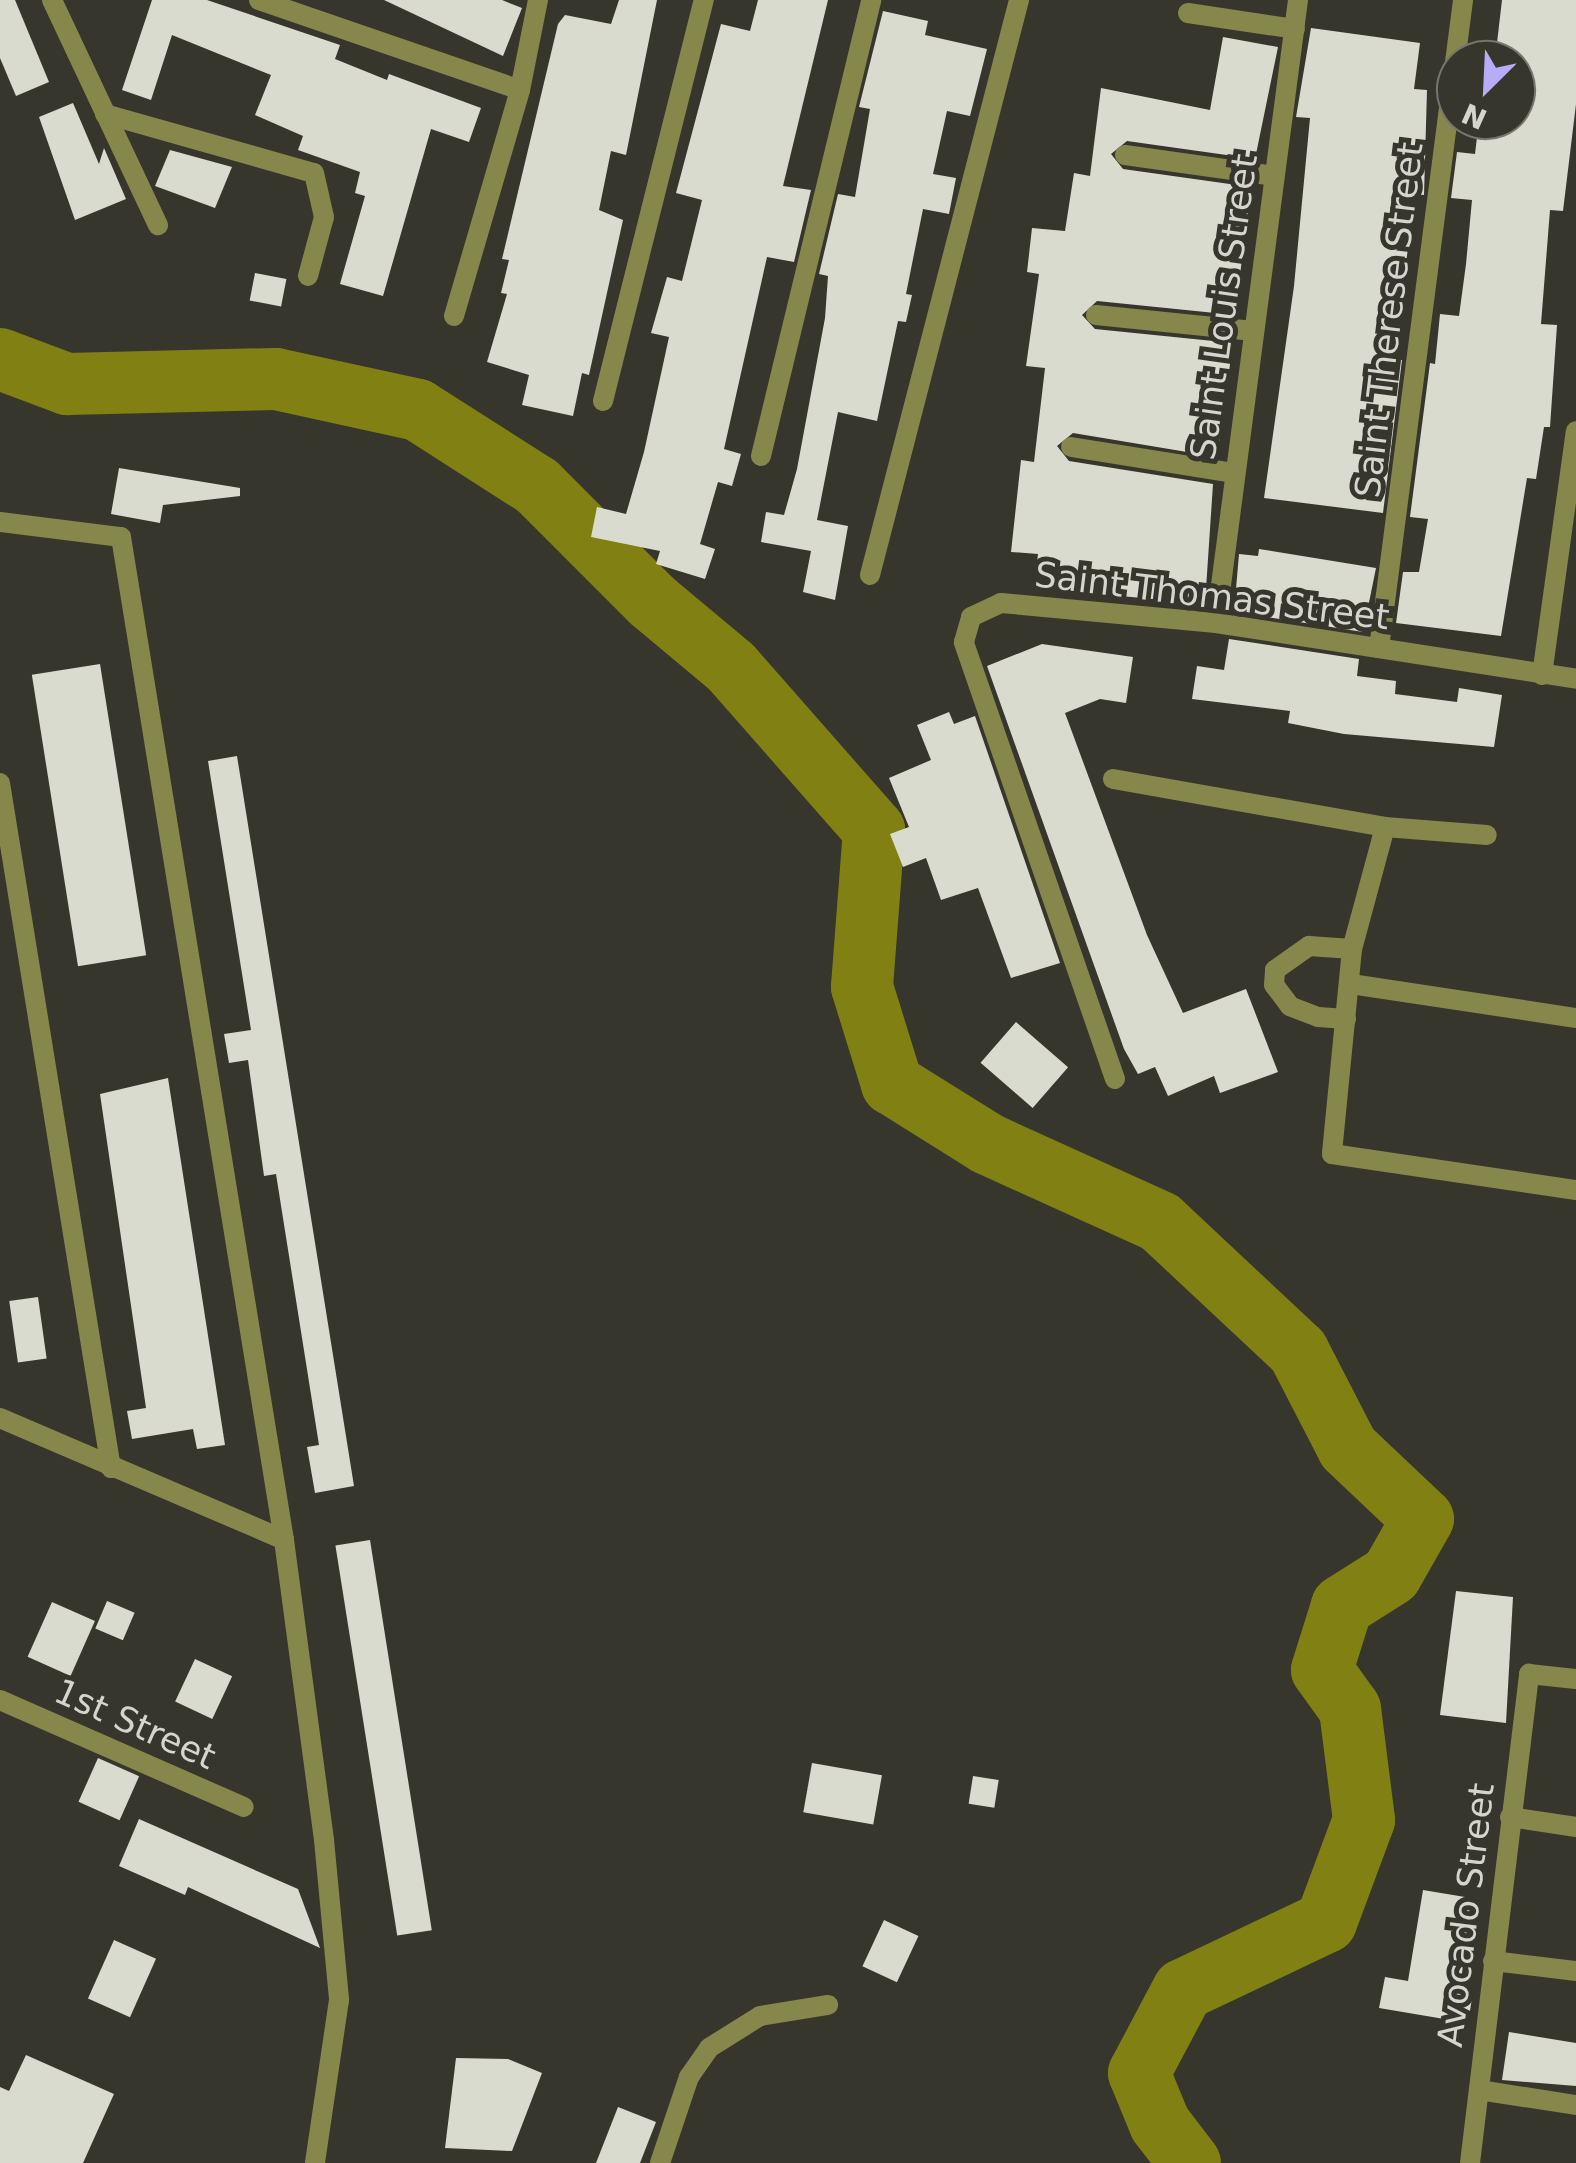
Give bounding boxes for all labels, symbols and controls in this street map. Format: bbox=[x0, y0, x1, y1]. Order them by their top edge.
north arrow bbox=[1436, 40, 1536, 140]
text: N bbox=[1457, 96, 1492, 136]
street label: Saint Therese Street bbox=[1346, 140, 1432, 500]
street label: Saint Louis Street bbox=[1182, 151, 1266, 463]
street label: Saint Thomas Street bbox=[1032, 553, 1392, 639]
street label: 1st Street bbox=[48, 1670, 222, 1778]
street label: Avocado Street bbox=[1429, 1781, 1503, 2049]

